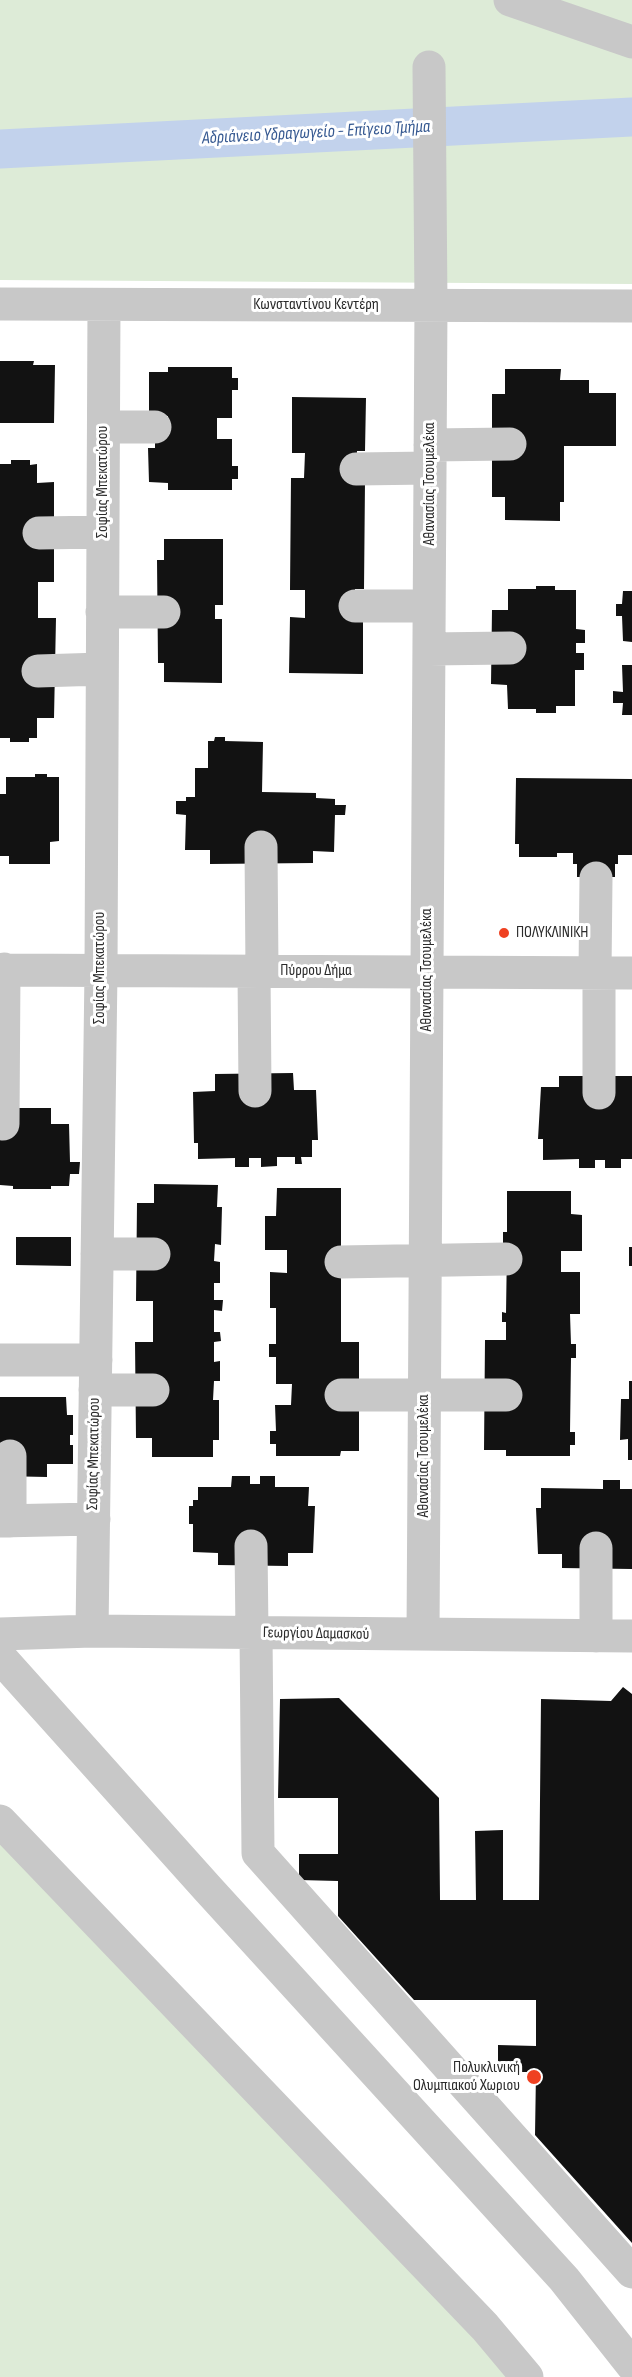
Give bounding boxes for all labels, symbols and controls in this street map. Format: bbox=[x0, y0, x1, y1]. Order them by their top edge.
water label: Αδριάνειο Υδραγωγείο - Επίγειο Τμήμα bbox=[201, 116, 431, 150]
street label: Κωνσταντίνου Κεντέρη bbox=[253, 295, 379, 315]
street label: Αθανασίας Τσουμελέκα bbox=[420, 422, 440, 546]
street label: Σοφίας Μπεκατώρου bbox=[93, 426, 113, 538]
street label: Αθανασίας Τσουμελέκα bbox=[417, 908, 437, 1032]
street label: Σοφίας Μπεκατώρου bbox=[90, 912, 110, 1024]
place label: ΠΟΛΥΚΛΙΝΙΚΗ bbox=[516, 923, 588, 943]
marker: ΠΟΛΥΚΛΙΝΙΚΗ bbox=[497, 926, 511, 940]
street label: Πύρρου Δήμα bbox=[280, 961, 352, 981]
street label: Αθανασίας Τσουμελέκα bbox=[414, 1394, 434, 1518]
street label: Σοφίας Μπεκατώρου bbox=[83, 1398, 105, 1510]
street label: Γεωργίου Δαμασκού bbox=[263, 1623, 369, 1645]
place label: Πολυκλινική Ολυμπιακού Χωριου bbox=[413, 2058, 520, 2096]
marker: Πολυκλινική Ολυμπιακού Χωριου bbox=[525, 2068, 543, 2086]

